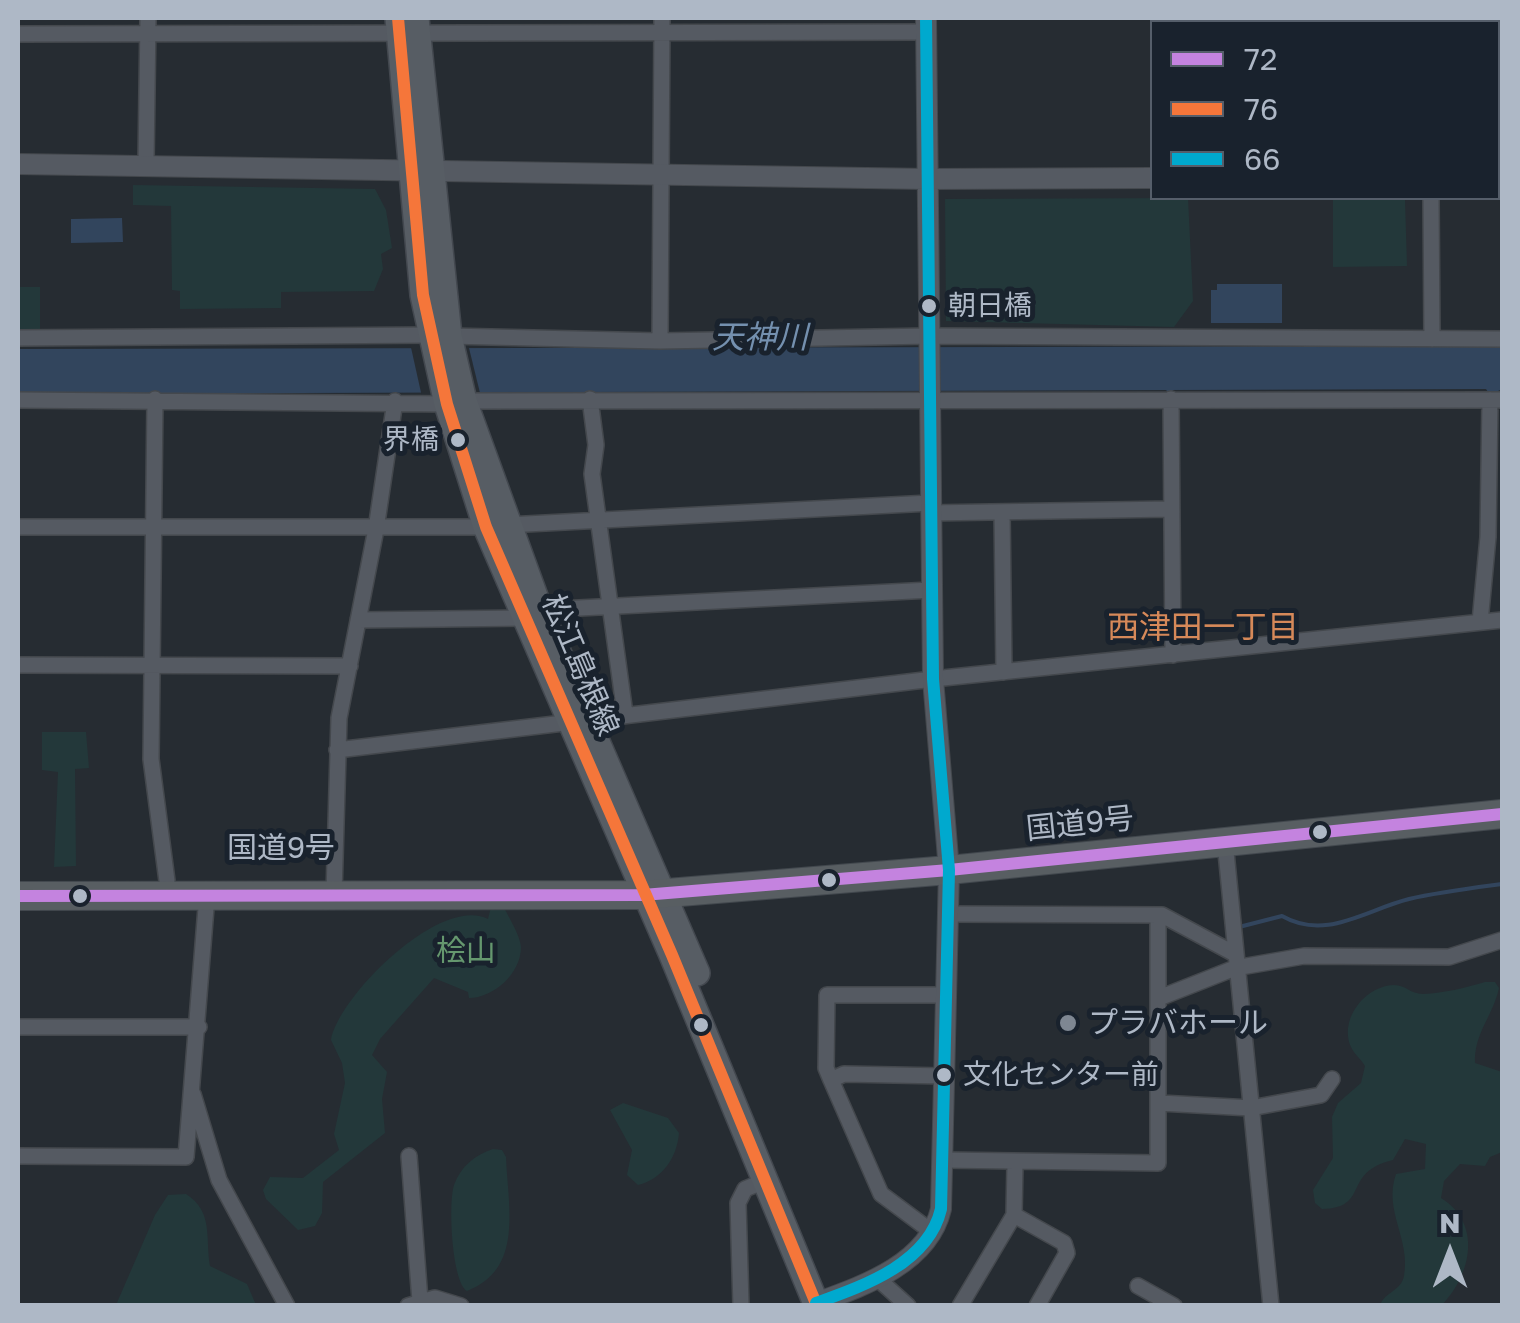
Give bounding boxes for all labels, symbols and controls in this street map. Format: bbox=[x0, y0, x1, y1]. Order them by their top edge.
legend bbox=[1150, 20, 1500, 200]
text: 72 bbox=[1244, 41, 1277, 77]
text: 76 bbox=[1244, 91, 1278, 127]
text: 66 bbox=[1244, 141, 1280, 177]
place label: 朝日橋 bbox=[948, 289, 1032, 323]
marker: 朝日橋 bbox=[919, 296, 939, 316]
water label: 天神川 bbox=[712, 319, 808, 357]
place label: 界橋 bbox=[383, 423, 439, 457]
marker: 界橋 bbox=[448, 430, 468, 450]
street label: 松江島根線 bbox=[534, 589, 626, 741]
district label: 西津田一丁目 bbox=[1107, 609, 1299, 647]
street label: 国道9号 bbox=[1024, 800, 1136, 848]
unlabelled marker bbox=[1310, 822, 1330, 842]
street label: 国道9号 bbox=[227, 830, 335, 866]
unlabelled marker bbox=[819, 870, 839, 890]
unlabelled marker bbox=[70, 886, 90, 906]
park label: 桧山 bbox=[436, 933, 496, 969]
place label: プラバホール bbox=[1088, 1005, 1268, 1041]
marker: プラバホール bbox=[1057, 1012, 1079, 1034]
unlabelled marker bbox=[691, 1015, 711, 1035]
place label: 文化センター前 bbox=[963, 1058, 1159, 1092]
marker: 文化センター前 bbox=[934, 1065, 954, 1085]
north arrow bbox=[1400, 1203, 1500, 1303]
text: N bbox=[1439, 1206, 1461, 1239]

